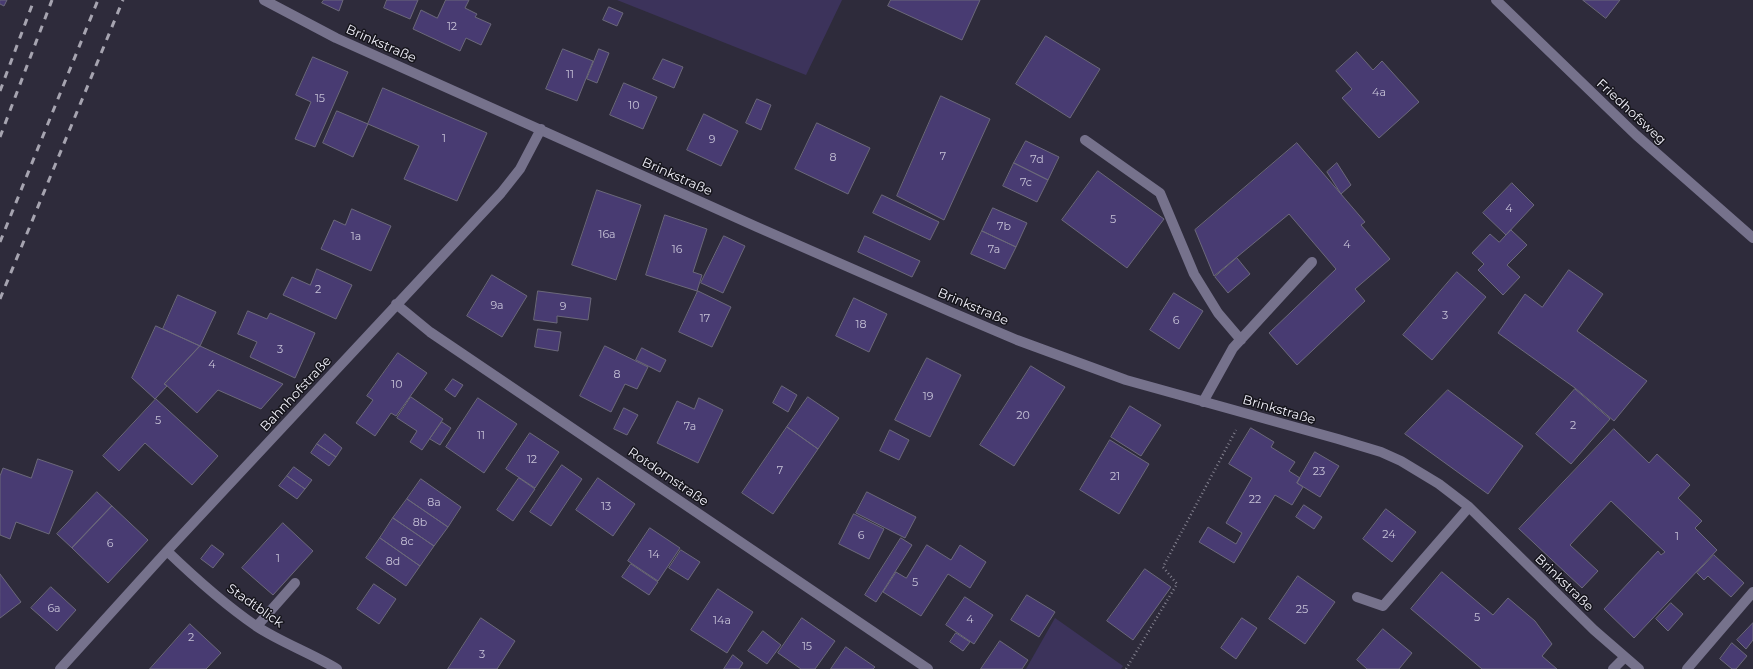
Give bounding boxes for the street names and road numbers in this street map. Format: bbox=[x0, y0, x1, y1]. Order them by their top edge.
street label: Brinkstraße bbox=[343, 22, 419, 66]
street label: Friedhofsweg bbox=[1593, 76, 1669, 148]
street label: Brinkstraße bbox=[639, 155, 715, 199]
street label: Brinkstraße bbox=[935, 285, 1011, 329]
street label: Bahnhofstraße bbox=[257, 353, 335, 435]
street label: Brinkstraße bbox=[1241, 392, 1317, 428]
street label: Rotdornstraße bbox=[625, 444, 711, 510]
street label: Brinkstraße bbox=[1532, 551, 1596, 615]
street label: Stadtblick bbox=[224, 581, 286, 631]

